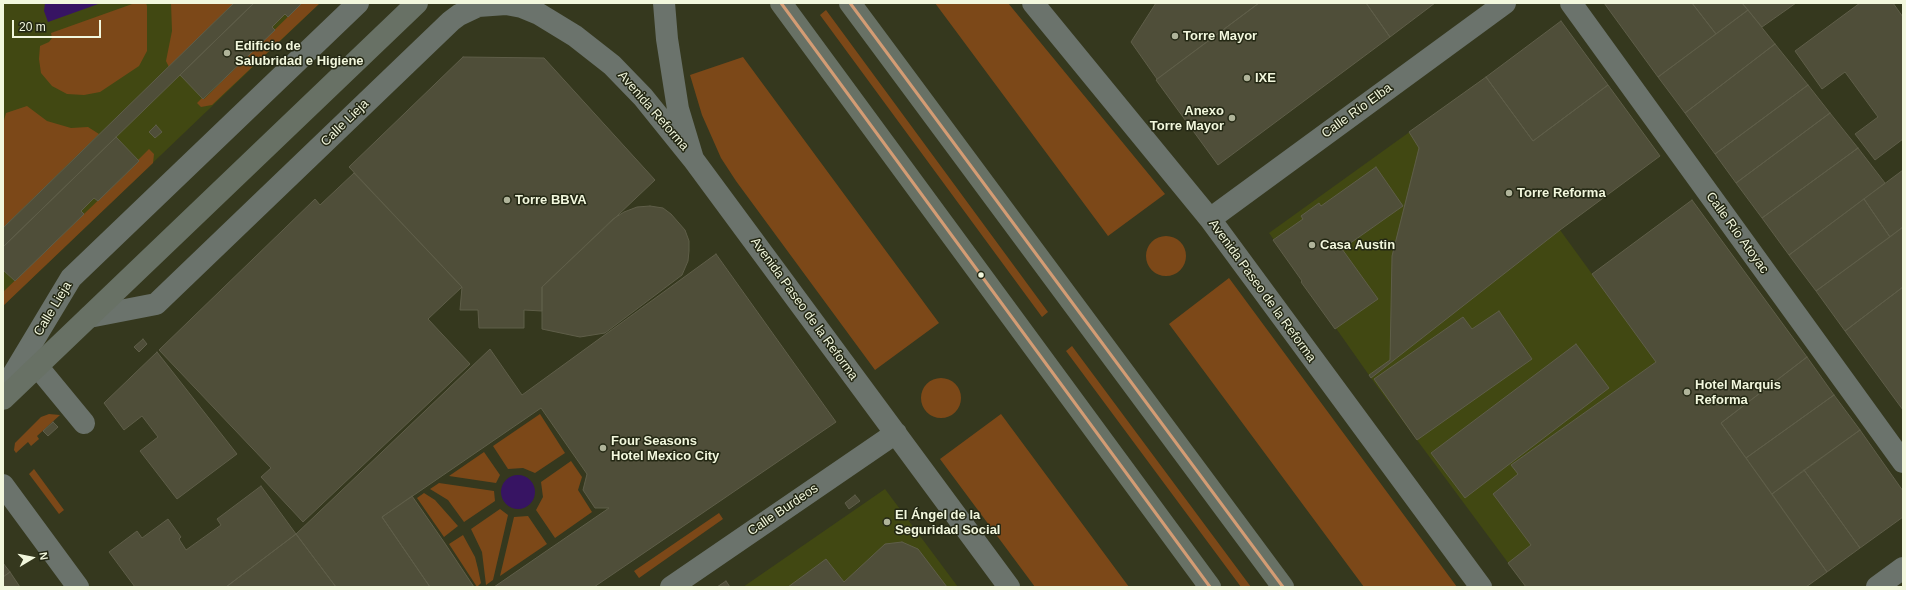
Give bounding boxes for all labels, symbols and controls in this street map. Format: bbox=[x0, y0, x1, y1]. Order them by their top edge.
scale bar bbox=[14, 12, 103, 38]
text: 20 m bbox=[19, 20, 46, 34]
place label: Torre Mayor bbox=[1183, 28, 1257, 44]
marker: Torre Mayor bbox=[1170, 31, 1180, 41]
place label: Edificio de Salubridad e Higiene bbox=[235, 38, 364, 69]
marker: Edificio de Salubridad e Higiene bbox=[222, 48, 232, 58]
street label: Avenida Reforma bbox=[614, 68, 692, 154]
place label: IXE bbox=[1255, 70, 1276, 86]
marker: IXE bbox=[1242, 73, 1252, 83]
street label: Calle Río Elba bbox=[1319, 80, 1395, 142]
street label: Calle Lieja bbox=[318, 96, 372, 150]
place label: Anexo Torre Mayor bbox=[1150, 103, 1224, 134]
marker: Anexo Torre Mayor bbox=[1227, 113, 1237, 123]
place label: Torre Reforma bbox=[1517, 185, 1606, 201]
marker: Torre Reforma bbox=[1504, 188, 1514, 198]
street label: Calle Río Atoyac bbox=[1702, 189, 1772, 277]
place label: Torre BBVA bbox=[515, 192, 587, 208]
marker: Torre BBVA bbox=[502, 195, 512, 205]
street label: Avenida Paseo de la Reforma bbox=[1205, 217, 1319, 365]
street label: Avenida Paseo de la Reforma bbox=[747, 235, 861, 383]
place label: Casa Austin bbox=[1320, 237, 1395, 253]
marker: Casa Austin bbox=[1307, 240, 1317, 250]
unlabelled marker bbox=[976, 270, 986, 280]
street label: Calle Lieja bbox=[31, 279, 75, 339]
place label: Hotel Marquis Reforma bbox=[1695, 377, 1781, 408]
marker: Hotel Marquis Reforma bbox=[1682, 387, 1692, 397]
place label: Four Seasons Hotel Mexico City bbox=[611, 433, 719, 464]
marker: Four Seasons Hotel Mexico City bbox=[598, 443, 608, 453]
street label: Calle Burdeos bbox=[745, 481, 821, 539]
place label: El Ángel de la Seguridad Social bbox=[895, 507, 1000, 538]
marker: El Ángel de la Seguridad Social bbox=[882, 517, 892, 527]
north arrow bbox=[12, 538, 52, 578]
text: N bbox=[37, 551, 50, 561]

